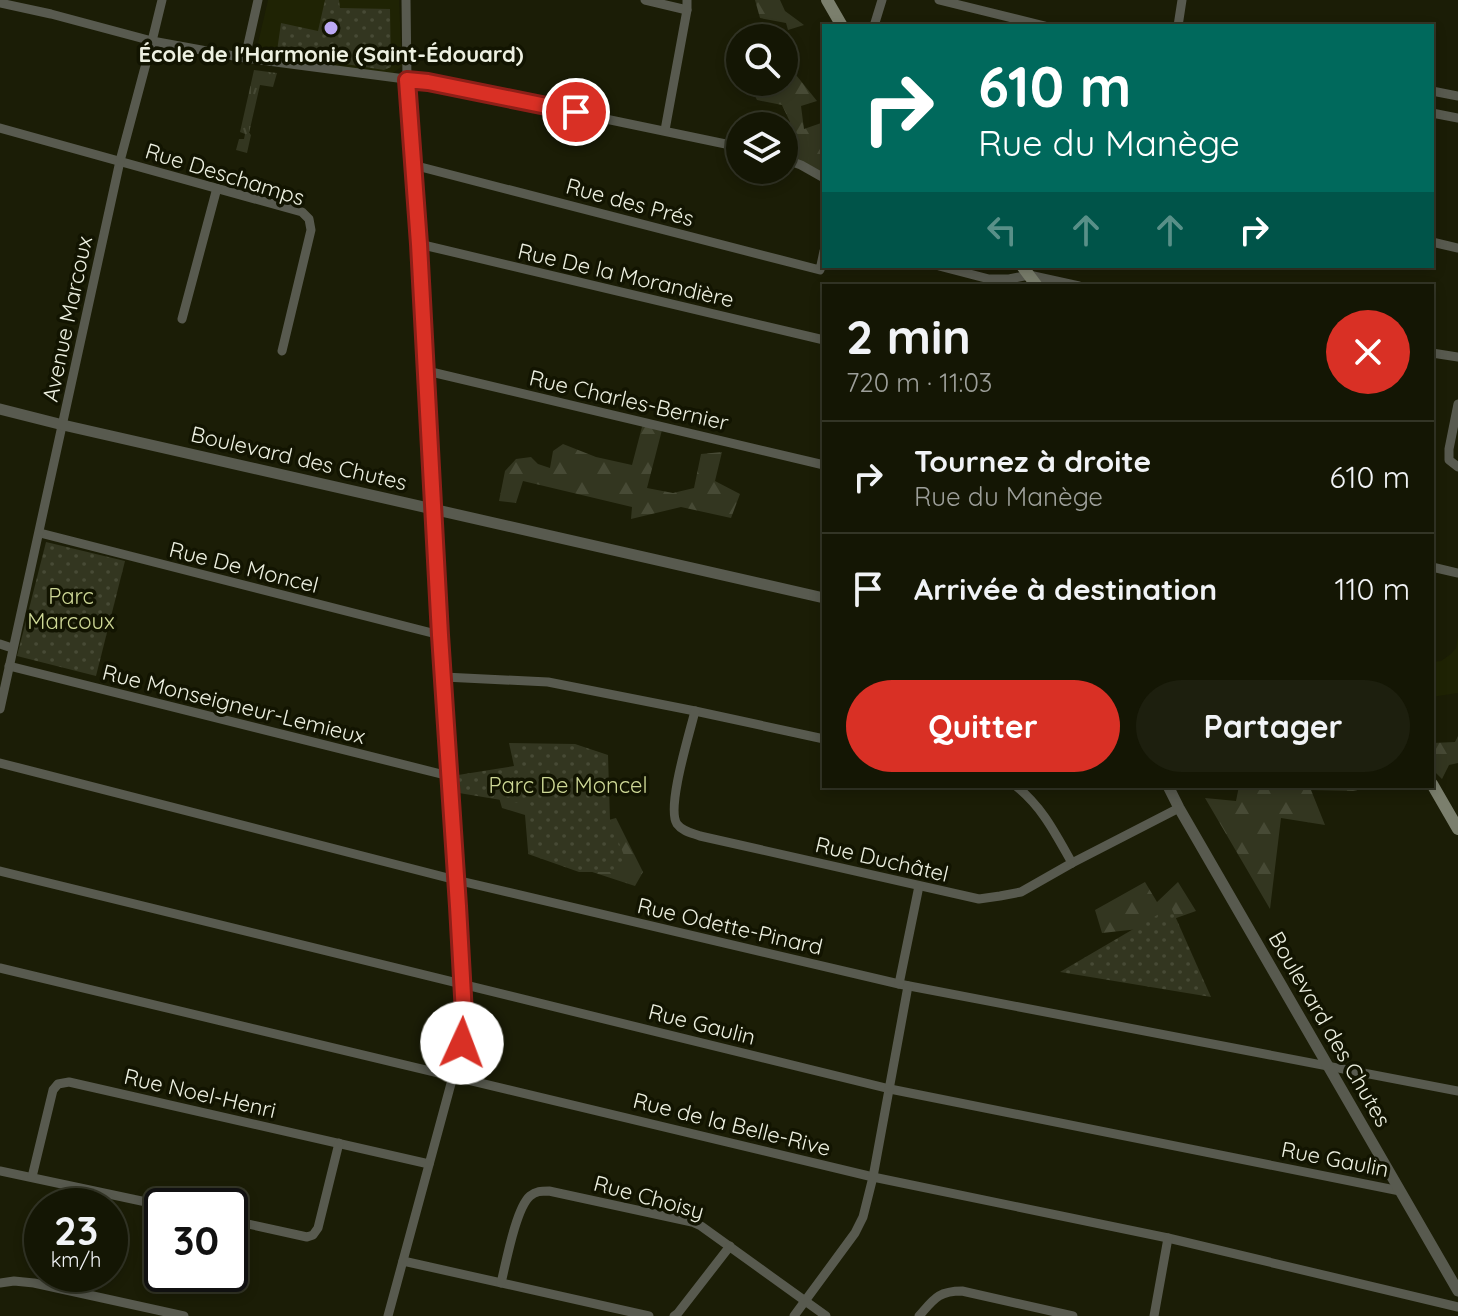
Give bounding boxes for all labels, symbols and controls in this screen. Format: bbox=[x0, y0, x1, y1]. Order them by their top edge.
marker: École de l'Harmonie (Saint-Édouard) bbox=[322, 19, 340, 37]
map controls bbox=[726, 24, 798, 184]
button: search bbox=[726, 24, 798, 96]
place label: École de l'Harmonie (Saint-Édouard) bbox=[138, 40, 524, 68]
text: 610 m bbox=[978, 51, 1131, 121]
icon: right bbox=[846, 56, 950, 160]
pin bbox=[542, 78, 610, 146]
icon: arrive bbox=[554, 90, 598, 134]
button: layers bbox=[726, 112, 798, 184]
text: Rue du Manège bbox=[978, 120, 1240, 165]
street label: Rue Deschamps bbox=[142, 136, 308, 212]
street label: Rue des Prés bbox=[563, 171, 697, 233]
icon: left bbox=[980, 208, 1024, 252]
icon: ahead bbox=[1064, 208, 1108, 252]
icon: ahead bbox=[1148, 208, 1192, 252]
icon: right bbox=[1232, 208, 1276, 252]
street label: Avenue Marcoux bbox=[36, 234, 98, 404]
street label: Rue De la Morandière bbox=[515, 237, 737, 313]
text: 2 min bbox=[846, 306, 971, 366]
button: close bbox=[1326, 310, 1410, 394]
street label: Rue Charles-Bernier bbox=[527, 363, 732, 437]
text: 720 m · 11:03 bbox=[846, 366, 992, 399]
street label: Boulevard des Chutes bbox=[188, 419, 410, 497]
text: Tournez à droite bbox=[914, 442, 1151, 480]
icon: right bbox=[846, 455, 890, 499]
text: 610 m bbox=[1330, 458, 1410, 496]
text: Rue du Manège bbox=[914, 480, 1103, 513]
street label: Rue De Moncel bbox=[166, 535, 322, 599]
icon: arrive bbox=[846, 567, 890, 611]
text: Arrivée à destination bbox=[914, 570, 1217, 608]
text: 110 m bbox=[1334, 570, 1410, 608]
park label: Parc Marcoux bbox=[27, 582, 115, 635]
street label: Rue Monseigneur-Lemieux bbox=[100, 658, 368, 750]
button: Quitter bbox=[846, 680, 1120, 772]
button: Partager bbox=[1136, 680, 1410, 772]
park label: Parc De Moncel bbox=[488, 771, 648, 799]
street label: Rue Duchâtel bbox=[813, 830, 951, 888]
street label: Rue Odette-Pinard bbox=[635, 891, 825, 961]
street label: Boulevard des Chutes bbox=[1263, 926, 1397, 1132]
street label: Rue Gaulin bbox=[646, 997, 758, 1051]
position arrow bbox=[420, 1001, 504, 1085]
street label: Rue Noel-Henri bbox=[121, 1062, 279, 1124]
street label: Rue de la Belle-Rive bbox=[630, 1086, 834, 1162]
street label: Rue Gaulin bbox=[1279, 1135, 1391, 1183]
street label: Rue Choisy bbox=[591, 1169, 707, 1225]
speed limit sign: 30 bbox=[144, 1188, 248, 1292]
text: 23 bbox=[54, 1205, 98, 1255]
text: km/h bbox=[51, 1247, 101, 1272]

